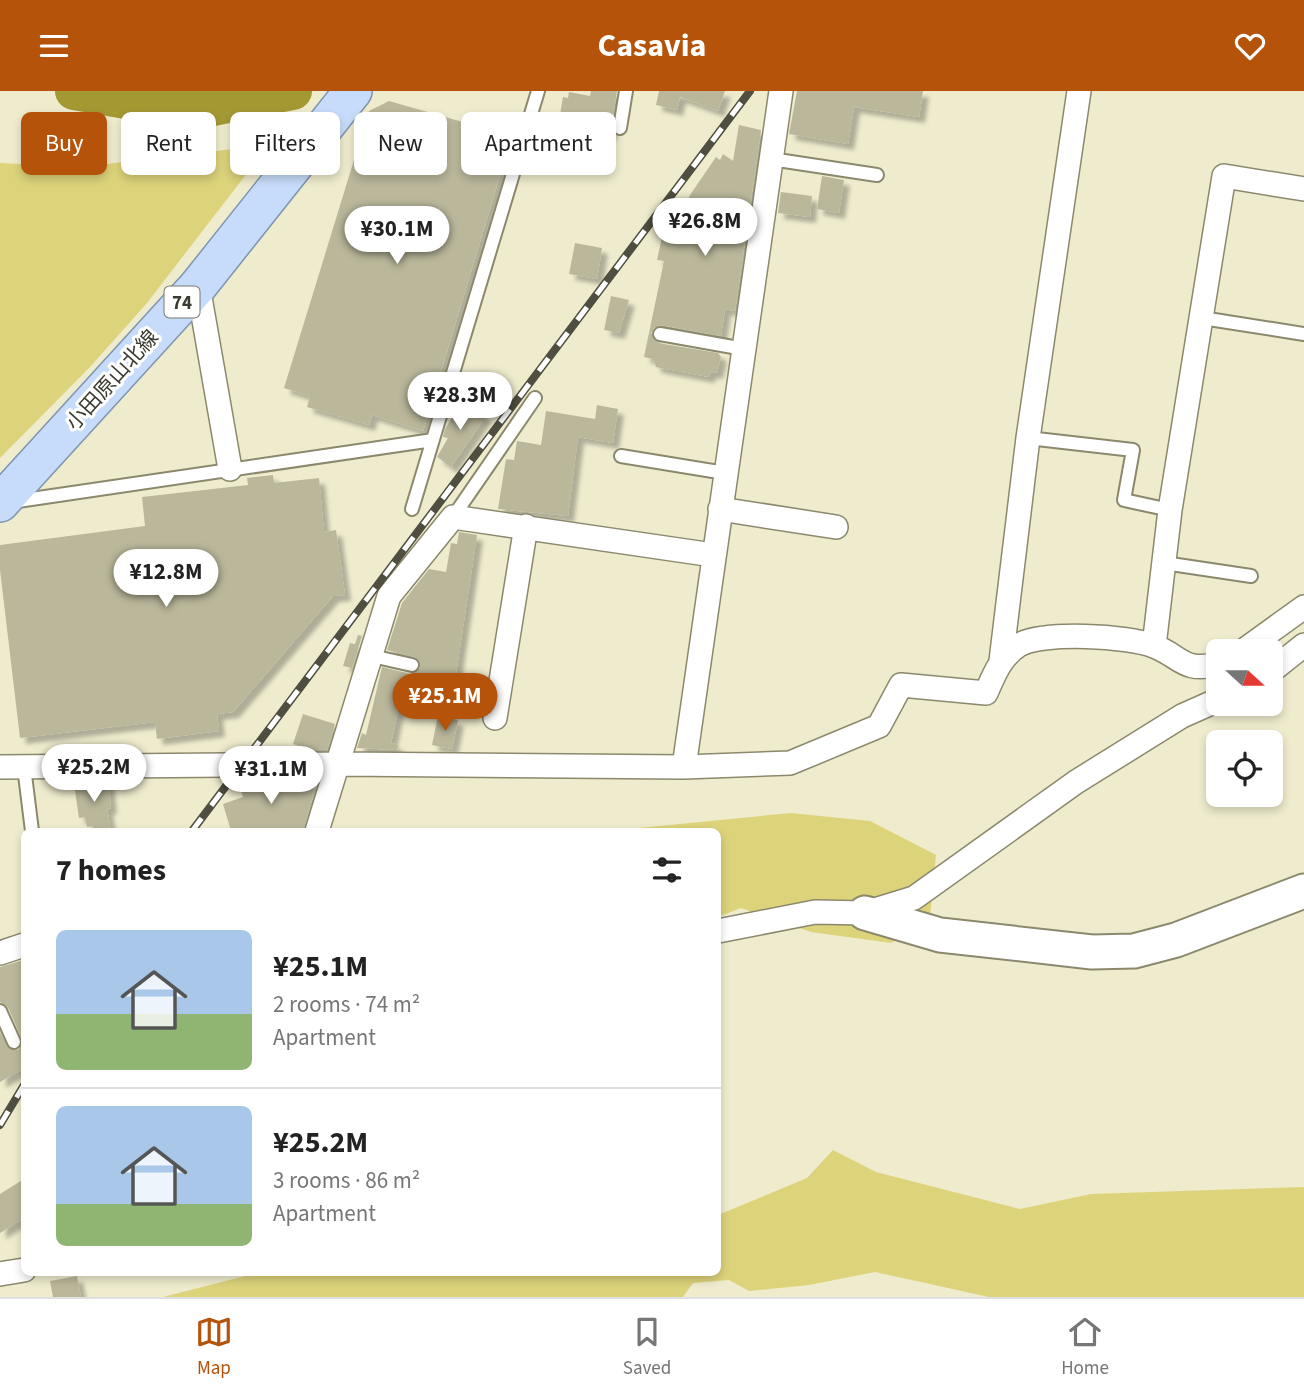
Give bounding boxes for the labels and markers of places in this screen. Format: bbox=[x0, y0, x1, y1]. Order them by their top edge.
pin: ¥26.8M bbox=[648, 199, 762, 258]
pin: ¥30.1M bbox=[340, 207, 454, 266]
pin: ¥28.3M bbox=[403, 373, 517, 432]
pin: ¥12.8M bbox=[109, 549, 223, 609]
pin: ¥25.1M bbox=[388, 673, 502, 733]
pin: ¥25.2M bbox=[37, 745, 151, 804]
pin: ¥31.1M bbox=[214, 747, 328, 806]

